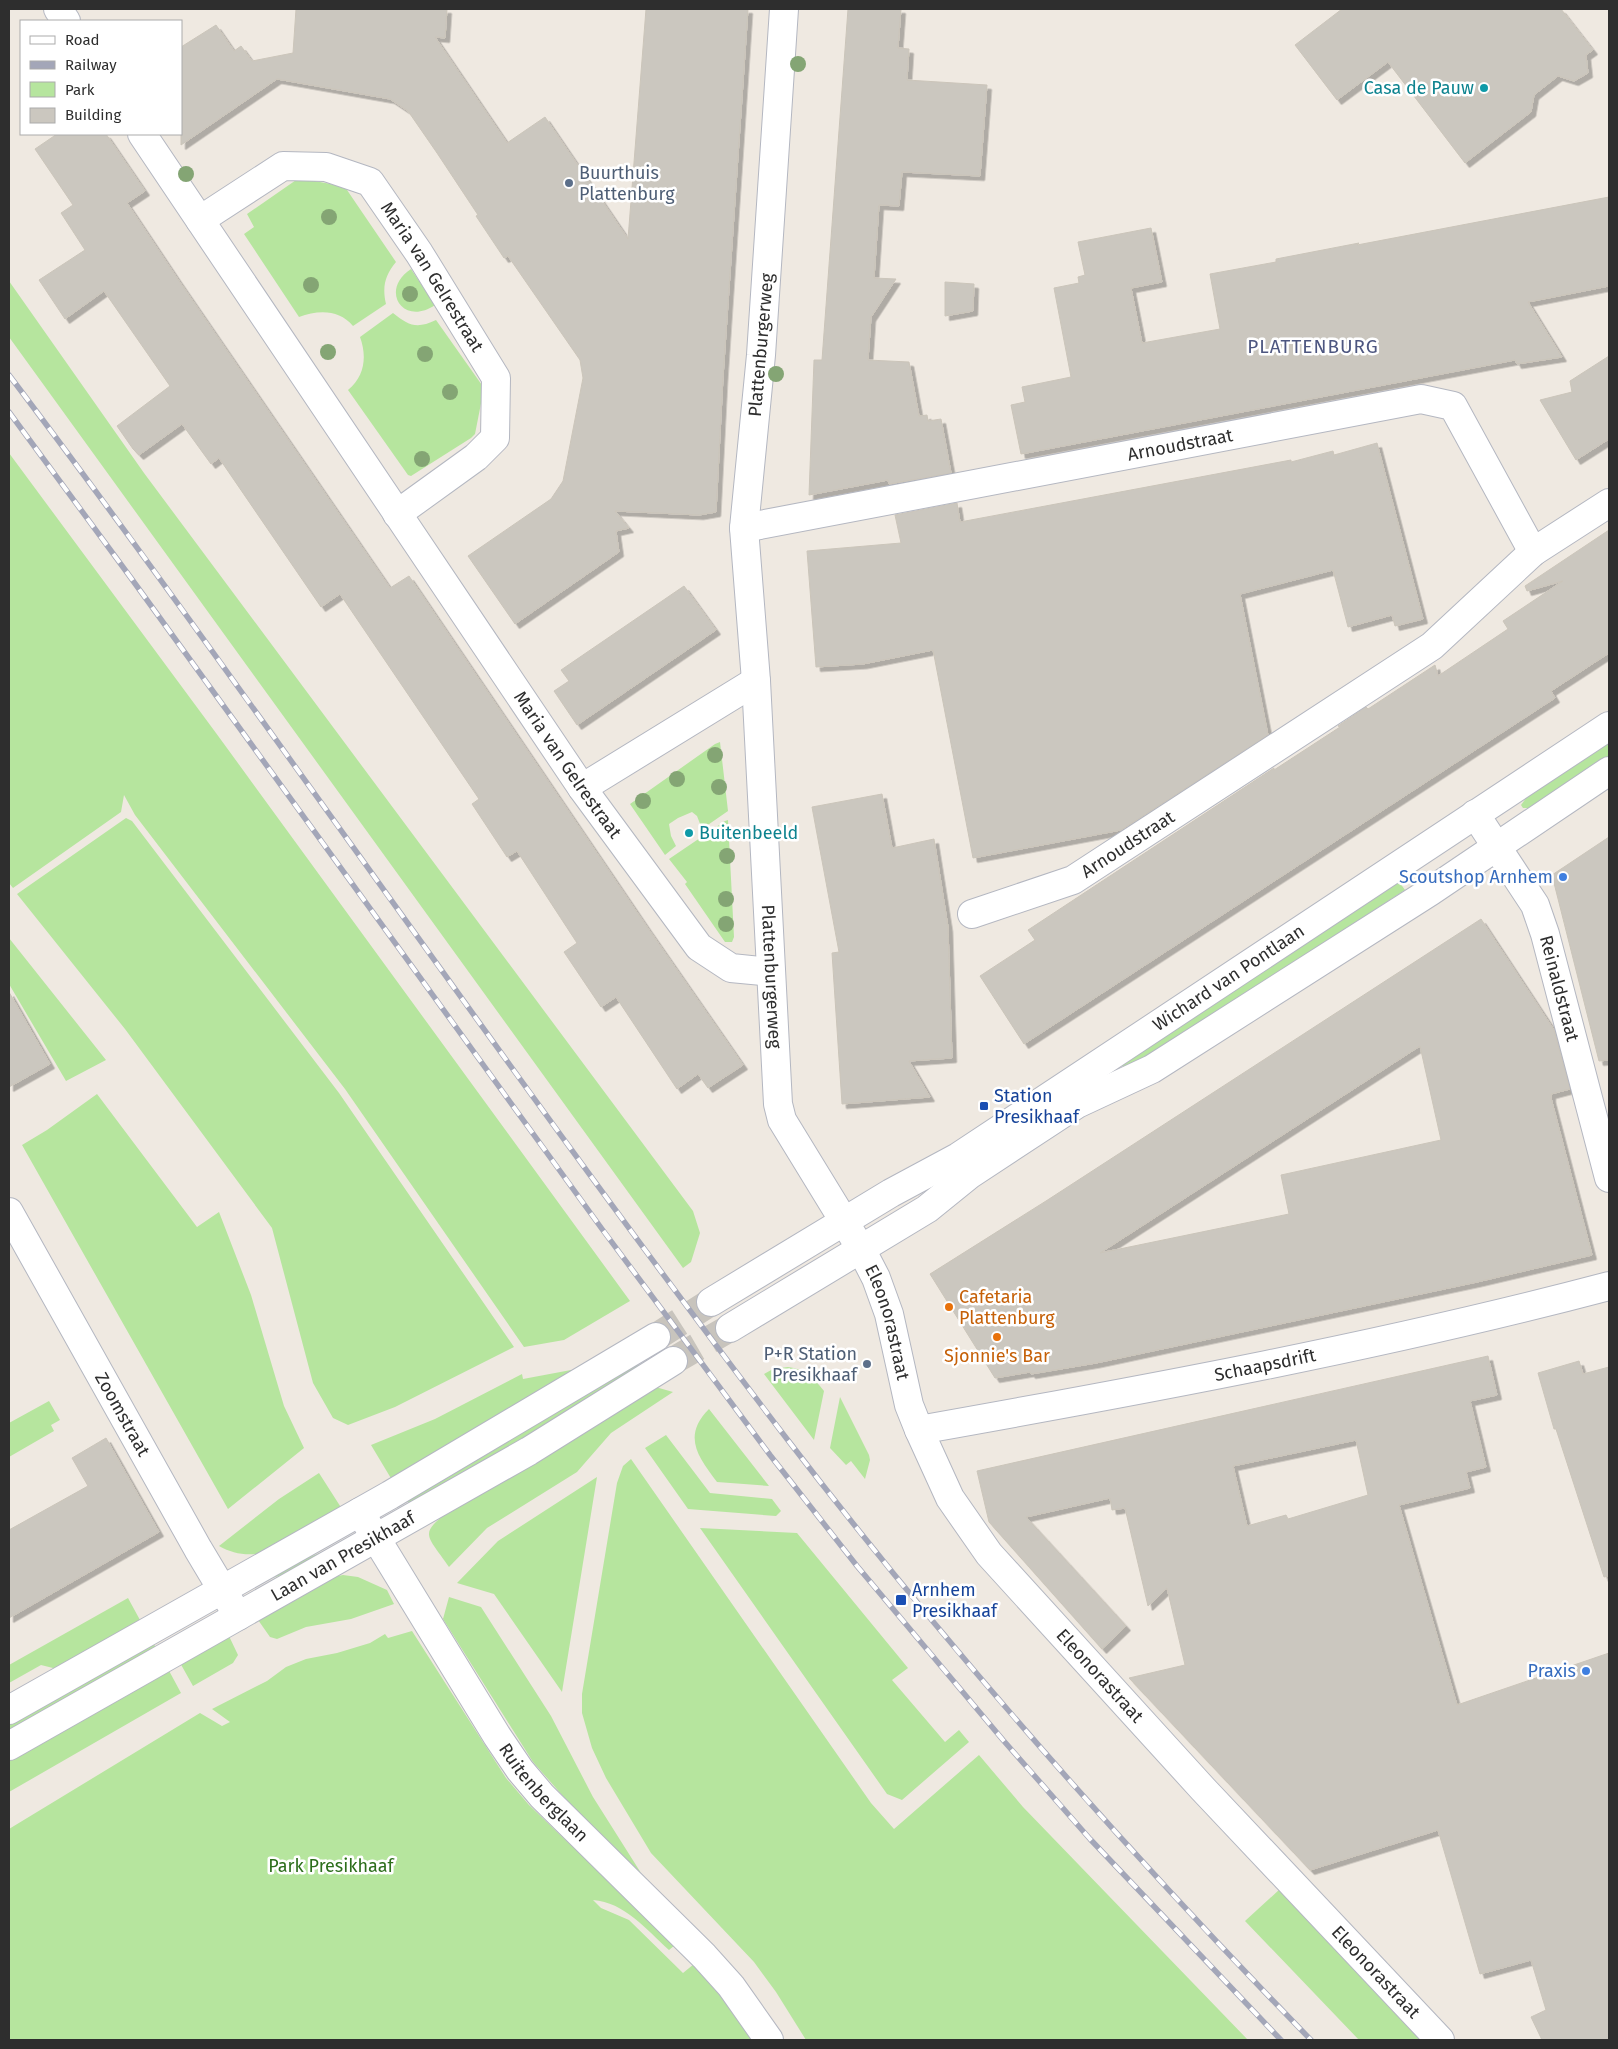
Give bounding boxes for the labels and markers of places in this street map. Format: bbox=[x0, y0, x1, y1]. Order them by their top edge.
place label: Casa de Pauw bbox=[1364, 77, 1474, 99]
marker: Casa de Pauw bbox=[1478, 82, 1490, 94]
place label: Buurthuis Plattenburg bbox=[579, 162, 675, 205]
marker: Buurthuis Plattenburg bbox=[563, 177, 575, 189]
place label: Buitenbeeld bbox=[699, 822, 798, 844]
marker: Buitenbeeld bbox=[683, 827, 695, 839]
place label: Scoutshop Arnhem bbox=[1399, 866, 1553, 888]
marker: Scoutshop Arnhem bbox=[1557, 871, 1569, 883]
place label: Station Presikhaaf bbox=[994, 1085, 1081, 1128]
marker: Station Presikhaaf bbox=[978, 1100, 990, 1112]
place label: Cafetaria Plattenburg bbox=[959, 1286, 1055, 1329]
marker: Cafetaria Plattenburg bbox=[943, 1301, 955, 1313]
marker: Sjonnie's Bar bbox=[991, 1331, 1003, 1343]
place label: P+R Station Presikhaaf bbox=[764, 1343, 859, 1386]
place label: Sjonnie's Bar bbox=[944, 1345, 1050, 1367]
marker: P+R Station Presikhaaf bbox=[861, 1358, 873, 1370]
place label: Arnhem Presikhaaf bbox=[912, 1579, 999, 1622]
marker: Arnhem Presikhaaf bbox=[894, 1593, 908, 1607]
place label: Praxis bbox=[1528, 1660, 1576, 1682]
marker: Praxis bbox=[1580, 1665, 1592, 1677]

